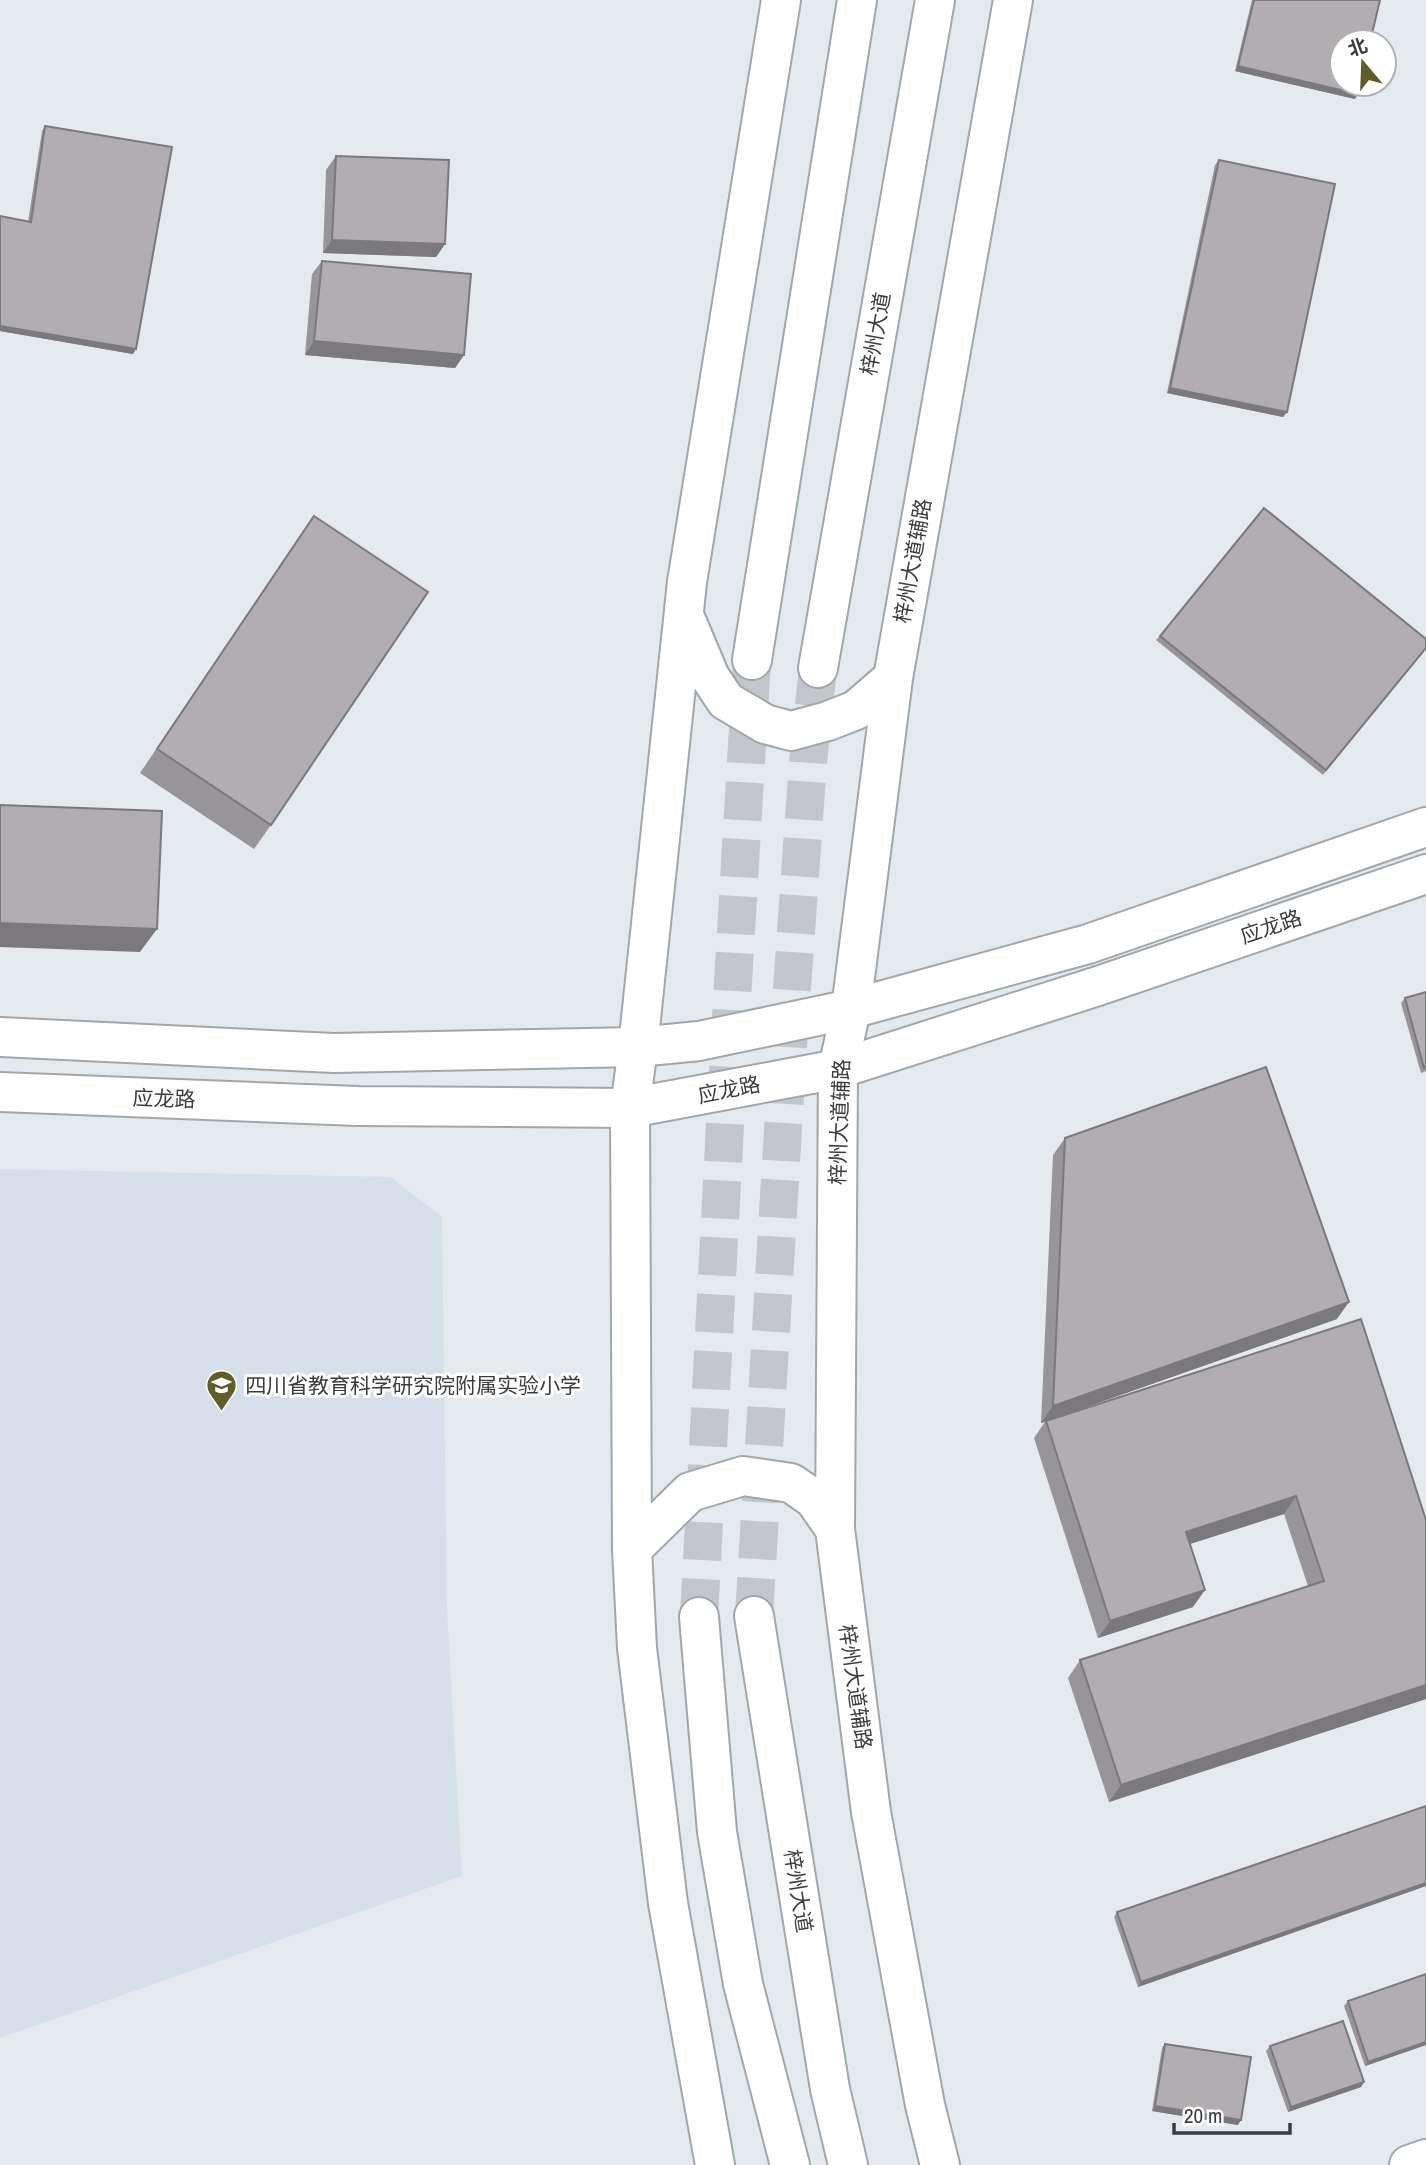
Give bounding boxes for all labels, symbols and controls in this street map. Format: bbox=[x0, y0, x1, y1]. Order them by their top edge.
north arrow bbox=[1328, 28, 1398, 98]
text: 北 bbox=[1344, 32, 1371, 62]
street label: 梓州大道 bbox=[854, 290, 897, 378]
street label: 梓州大道辅路 bbox=[887, 496, 938, 625]
street label: 应龙路 bbox=[1236, 903, 1305, 950]
street label: 梓州大道辅路 bbox=[823, 1059, 856, 1185]
street label: 应龙路 bbox=[695, 1069, 763, 1110]
street label: 应龙路 bbox=[132, 1083, 196, 1114]
school or university icon: 四川省教育科学研究院附属实验小学 bbox=[205, 1369, 239, 1413]
place label: 四川省教育科学研究院附属实验小学 bbox=[245, 1371, 581, 1400]
street label: 梓州大道辅路 bbox=[832, 1623, 879, 1751]
street label: 梓州大道 bbox=[778, 1847, 819, 1935]
scale bar bbox=[1174, 2092, 1290, 2136]
text: 20 m bbox=[1184, 2101, 1222, 2130]

